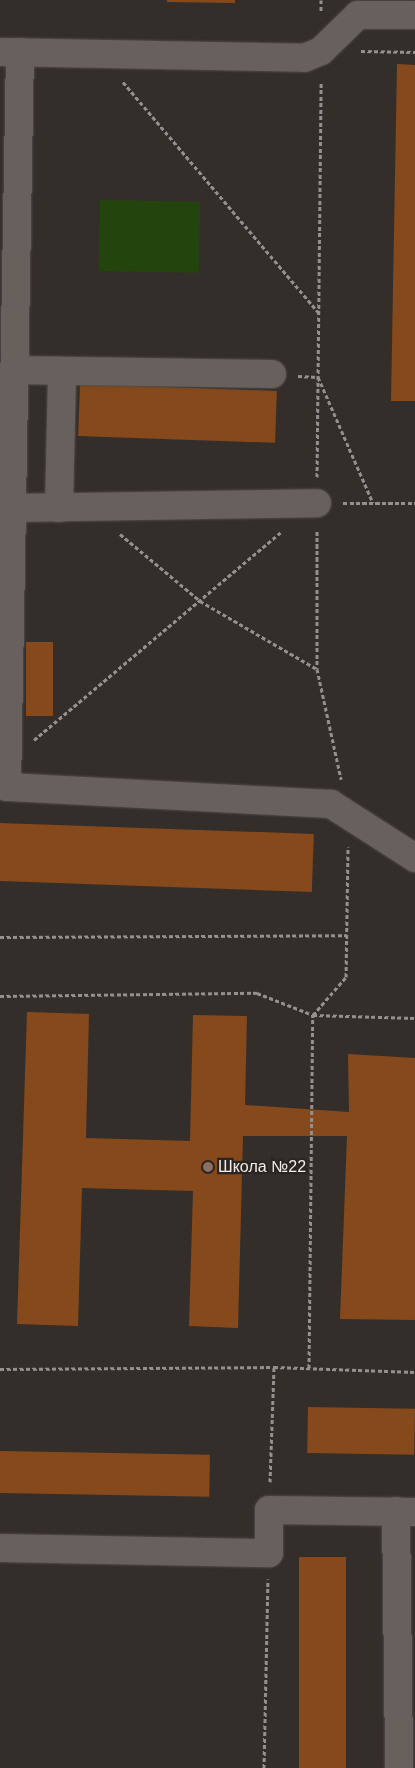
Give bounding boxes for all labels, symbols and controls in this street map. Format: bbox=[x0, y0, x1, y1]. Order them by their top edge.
place label: Школа №22 bbox=[218, 1157, 306, 1177]
marker: Школа №22 bbox=[202, 1161, 214, 1173]

